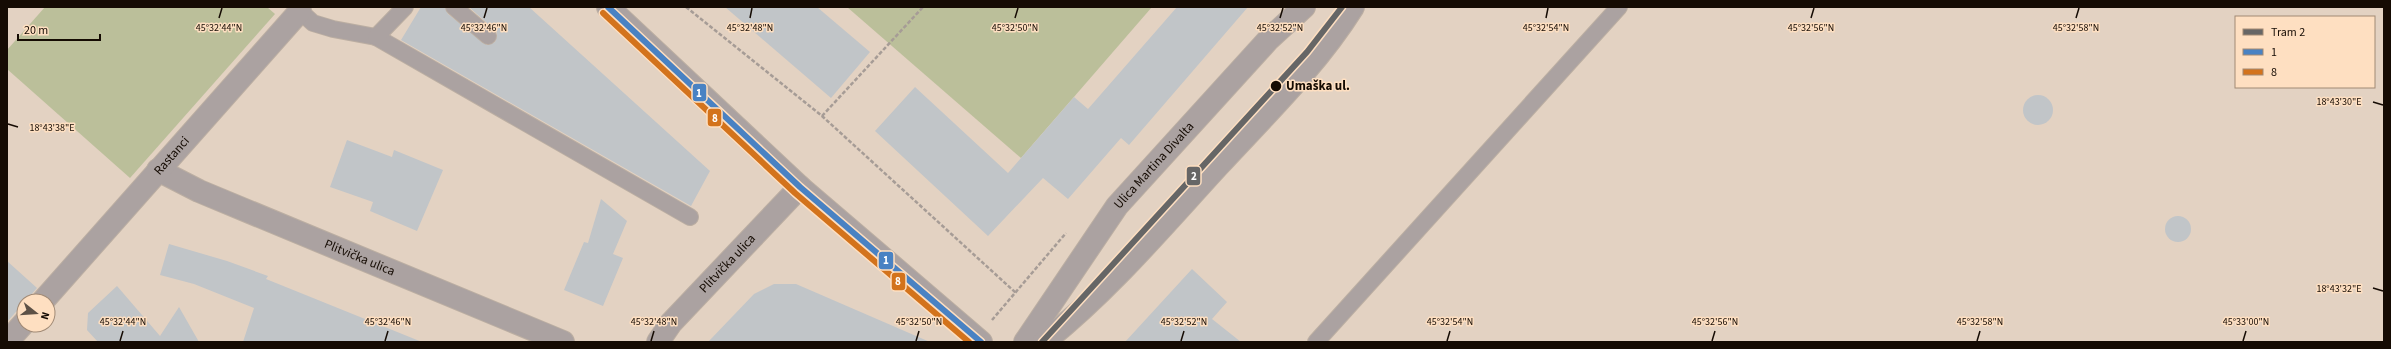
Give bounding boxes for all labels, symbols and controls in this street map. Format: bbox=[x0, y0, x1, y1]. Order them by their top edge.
scale bar bbox=[18, 16, 100, 42]
legend bbox=[2235, 16, 2375, 88]
text: 45°32'44"N bbox=[196, 21, 242, 35]
text: 45°32'46"N bbox=[461, 21, 507, 35]
text: 45°32'48"N bbox=[727, 21, 773, 35]
text: 45°32'50"N bbox=[992, 21, 1038, 35]
text: 45°32'52"N bbox=[1257, 21, 1303, 35]
text: 45°32'54"N bbox=[1523, 21, 1569, 35]
text: 45°32'56"N bbox=[1788, 21, 1834, 35]
text: 45°32'58"N bbox=[2053, 21, 2099, 35]
text: 20 m bbox=[24, 22, 48, 39]
text: Tram 2 bbox=[2271, 24, 2305, 41]
text: 1 bbox=[2271, 44, 2277, 61]
text: 8 bbox=[2271, 64, 2277, 81]
place label: Umaška ul. bbox=[1286, 77, 1350, 95]
marker: Umaška ul. bbox=[1269, 79, 1283, 93]
line badge: 1 bbox=[692, 83, 707, 102]
text: 1 bbox=[696, 86, 702, 101]
text: 18°43'30"E bbox=[2316, 95, 2362, 109]
line badge: 8 bbox=[707, 108, 722, 127]
text: 8 bbox=[712, 111, 718, 126]
street label: Ulica Martina Divalta bbox=[1110, 118, 1198, 213]
text: 18°43'38"E bbox=[29, 121, 75, 135]
street label: Rastanci bbox=[150, 133, 194, 179]
line badge: 2 bbox=[1186, 166, 1201, 186]
text: 2 bbox=[1191, 169, 1197, 184]
street label: Plitvička ulica bbox=[695, 230, 760, 297]
street label: Plitvička ulica bbox=[322, 235, 398, 280]
line badge: 1 bbox=[878, 251, 894, 270]
text: 1 bbox=[883, 253, 889, 268]
line badge: 8 bbox=[891, 272, 906, 291]
text: 8 bbox=[895, 274, 901, 289]
text: 18°43'32"E bbox=[2316, 282, 2362, 296]
north arrow bbox=[16, 293, 56, 333]
text: N bbox=[37, 310, 53, 321]
text: 45°32'44"N bbox=[100, 315, 146, 329]
text: 45°32'46"N bbox=[365, 315, 411, 329]
text: 45°32'48"N bbox=[631, 315, 677, 329]
text: 45°32'50"N bbox=[896, 315, 942, 329]
text: 45°32'52"N bbox=[1161, 315, 1207, 329]
text: 45°32'54"N bbox=[1427, 315, 1473, 329]
text: 45°32'56"N bbox=[1692, 315, 1738, 329]
text: 45°32'58"N bbox=[1957, 315, 2003, 329]
text: 45°33'00"N bbox=[2223, 315, 2269, 329]

